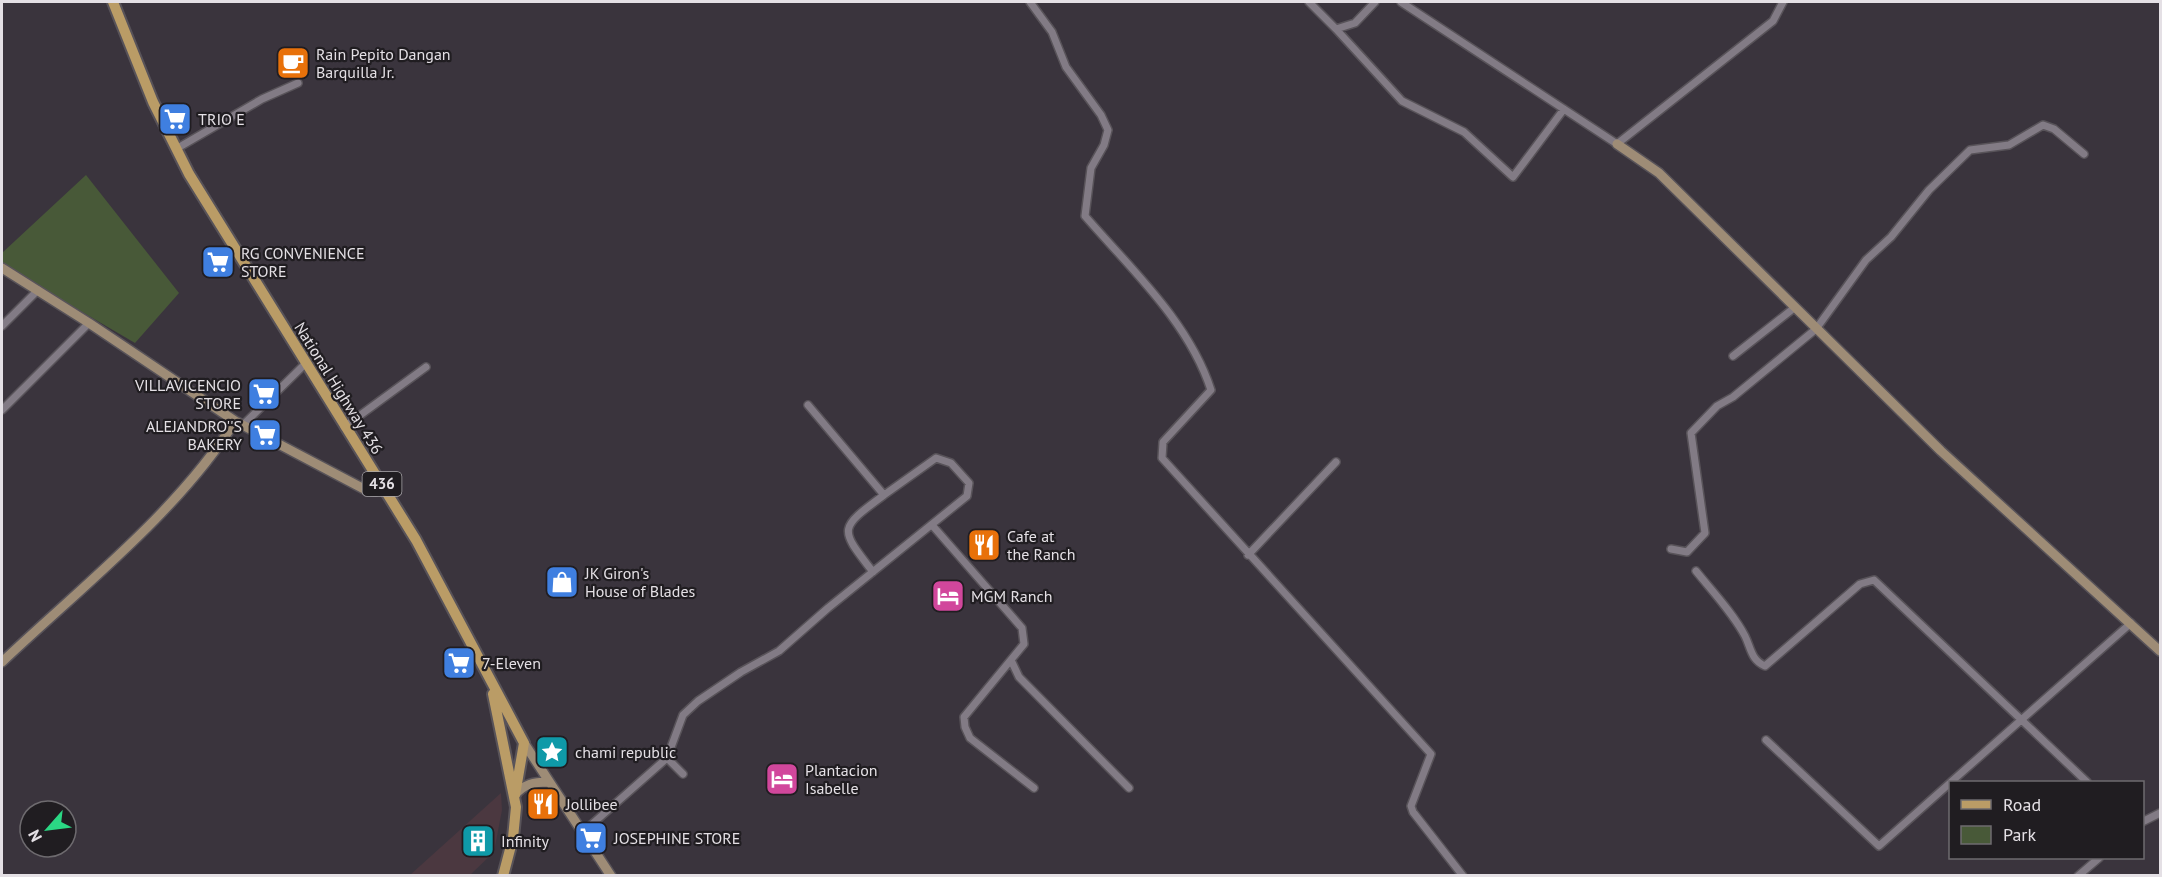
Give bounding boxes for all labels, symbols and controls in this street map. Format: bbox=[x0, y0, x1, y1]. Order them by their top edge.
place label: Rain Pepito Dangan Barquilla Jr. bbox=[316, 44, 451, 82]
cafe icon: Rain Pepito Dangan Barquilla Jr. bbox=[275, 45, 311, 81]
supermarket icon: TRIO E bbox=[157, 101, 193, 137]
place label: TRIO E bbox=[198, 109, 245, 129]
place label: RG CONVENIENCE STORE bbox=[241, 243, 364, 281]
supermarket icon: RG CONVENIENCE STORE bbox=[200, 244, 236, 280]
street label: National Highway 436 bbox=[290, 318, 388, 458]
place label: VILLAVICENCIO STORE bbox=[134, 375, 241, 413]
supermarket icon: VILLAVICENCIO STORE bbox=[246, 376, 282, 412]
place label: ALEJANDRO''S BAKERY bbox=[146, 416, 242, 454]
supermarket icon: ALEJANDRO''S BAKERY bbox=[247, 417, 283, 453]
road number: 436 bbox=[362, 472, 401, 496]
place label: Cafe at the Ranch bbox=[1007, 526, 1076, 564]
restaurant icon: Cafe at the Ranch bbox=[966, 527, 1002, 563]
place label: JK Giron's House of Blades bbox=[584, 563, 696, 601]
shop icon: JK Giron's House of Blades bbox=[544, 564, 580, 600]
hotel icon: MGM Ranch bbox=[930, 578, 966, 614]
place label: MGM Ranch bbox=[971, 586, 1052, 606]
supermarket icon: 7-Eleven bbox=[441, 645, 477, 681]
place label: 7-Eleven bbox=[482, 653, 541, 673]
place icon: chami republic bbox=[534, 734, 570, 770]
place label: chami republic bbox=[575, 742, 676, 762]
place label: Plantacion Isabelle bbox=[805, 760, 878, 798]
hotel icon: Plantacion Isabelle bbox=[764, 761, 800, 797]
legend bbox=[1949, 781, 2144, 859]
restaurant icon: Jollibee bbox=[525, 786, 561, 822]
text: Road bbox=[2003, 793, 2041, 816]
place label: Jollibee bbox=[565, 794, 618, 814]
north arrow bbox=[18, 799, 78, 859]
supermarket icon: JOSEPHINE STORE bbox=[573, 820, 609, 856]
building icon: Infinity bbox=[460, 823, 496, 859]
text: Park bbox=[2003, 823, 2036, 846]
text: N bbox=[23, 827, 46, 845]
place label: JOSEPHINE STORE bbox=[613, 828, 740, 848]
place label: Infinity bbox=[501, 831, 550, 851]

